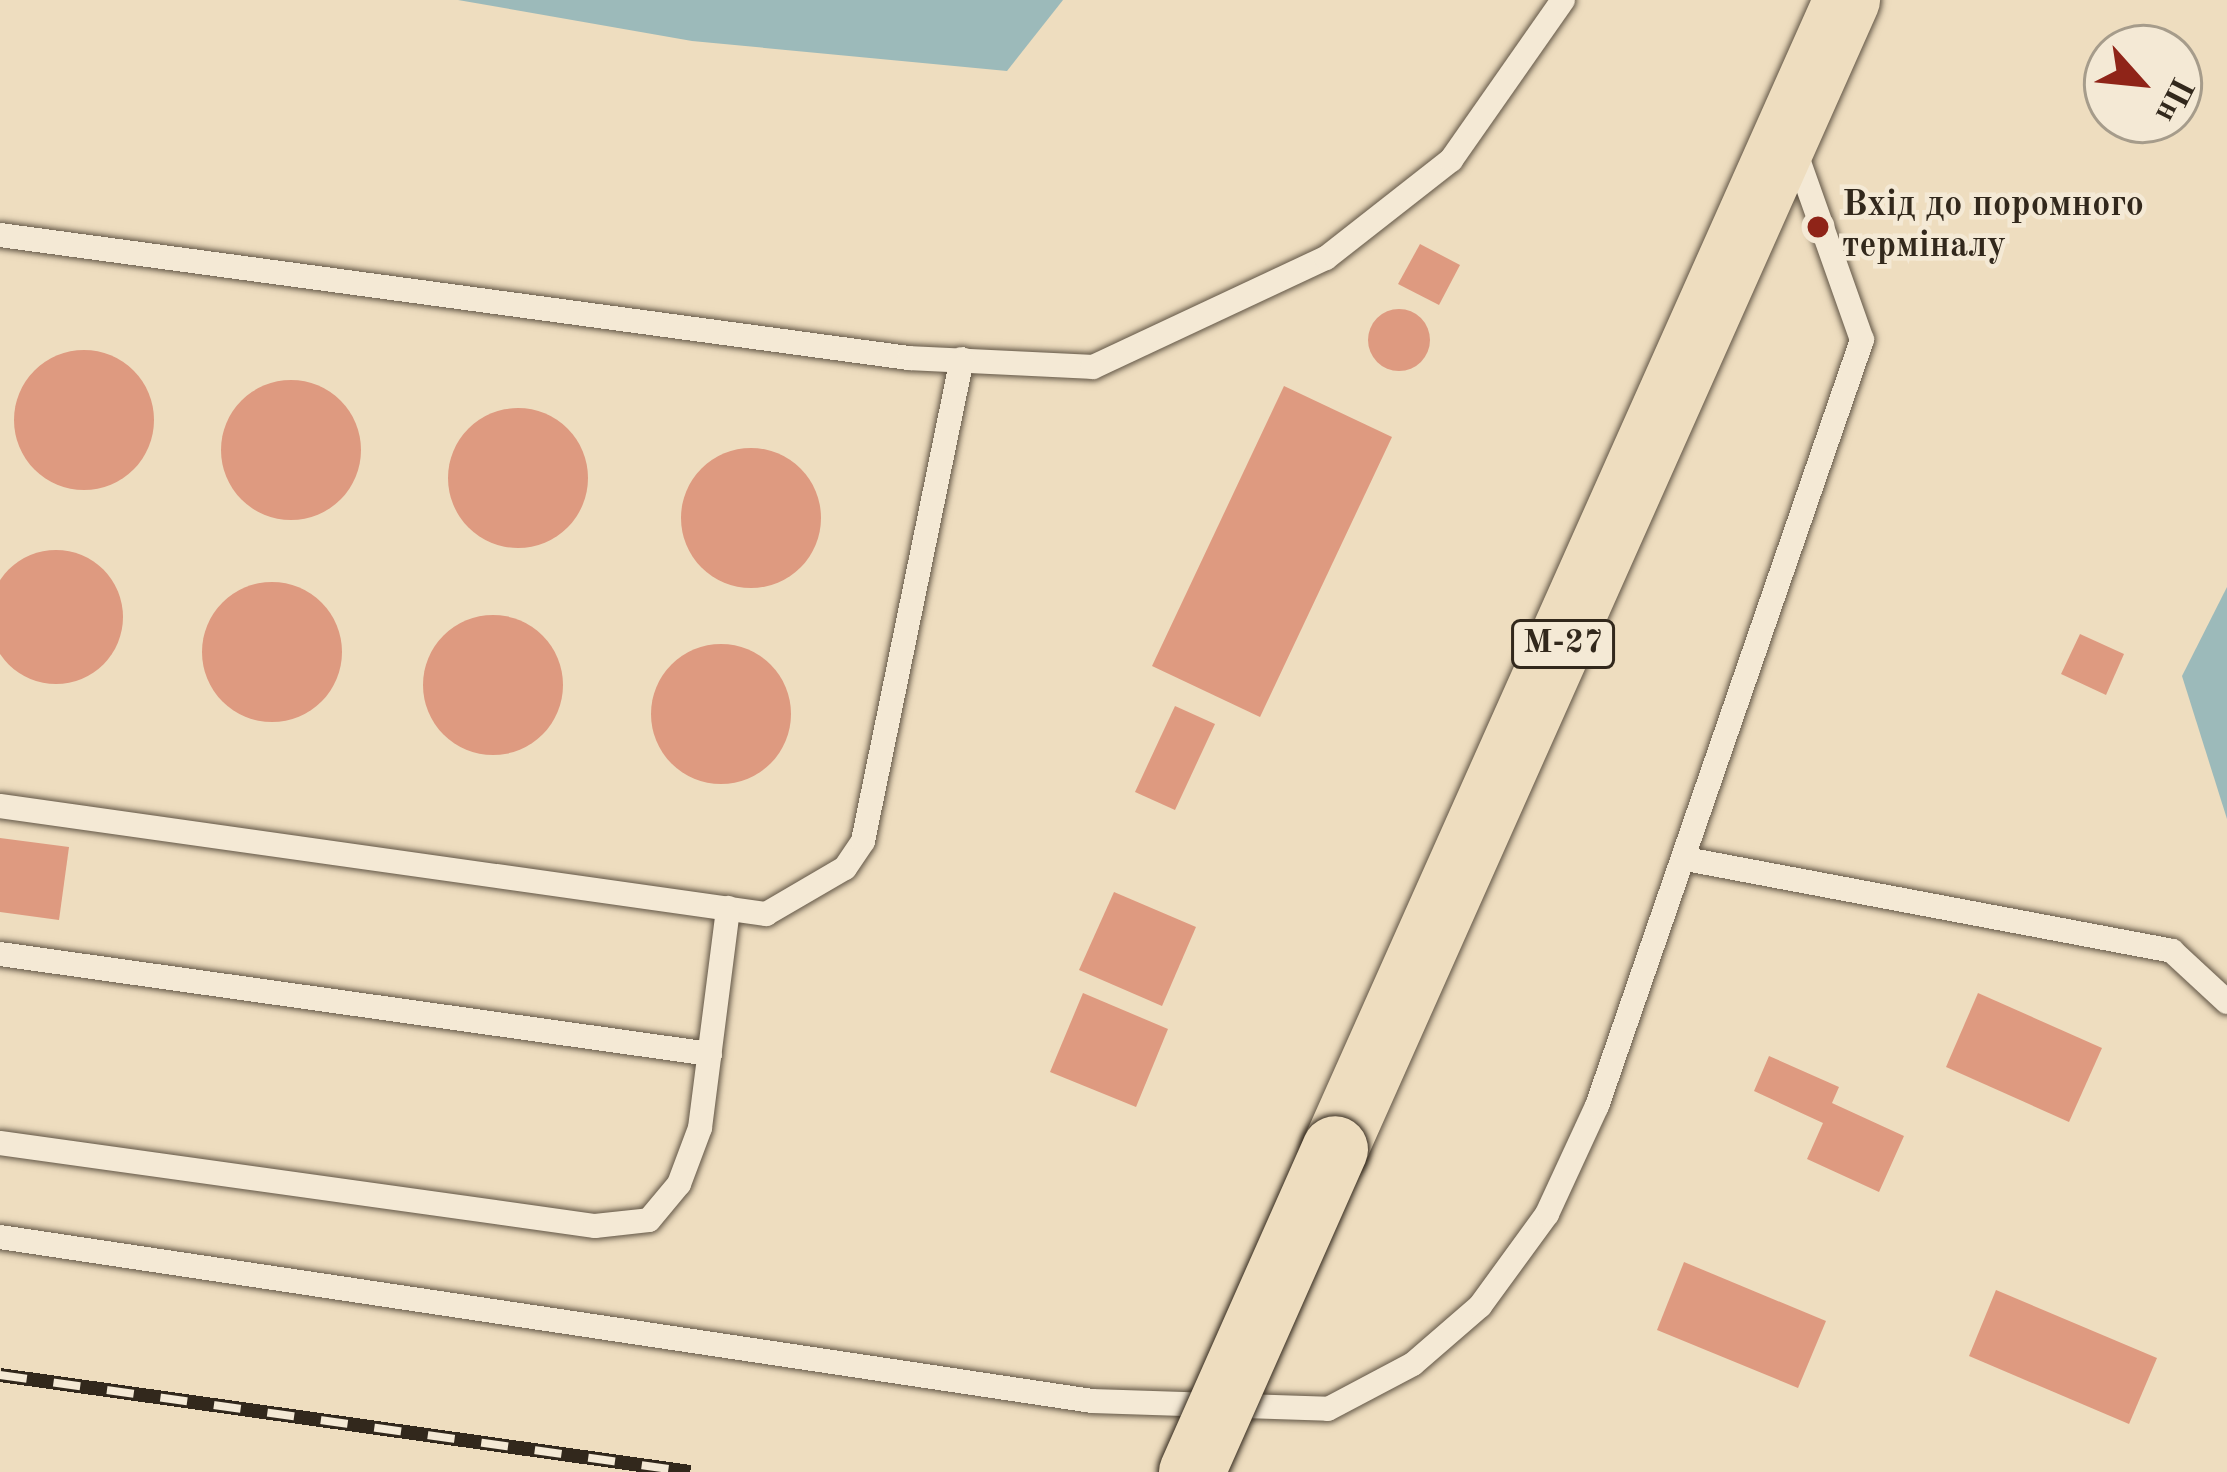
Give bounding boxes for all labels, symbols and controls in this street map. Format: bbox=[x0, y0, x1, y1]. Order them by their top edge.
north arrow bbox=[2083, 24, 2203, 144]
text: Пн bbox=[2148, 71, 2198, 127]
place label: Вхід до поромного терміналу bbox=[1842, 184, 2144, 269]
marker: Вхід до поромного терміналу bbox=[1805, 214, 1831, 240]
road number: М-27 bbox=[1509, 617, 1617, 671]

